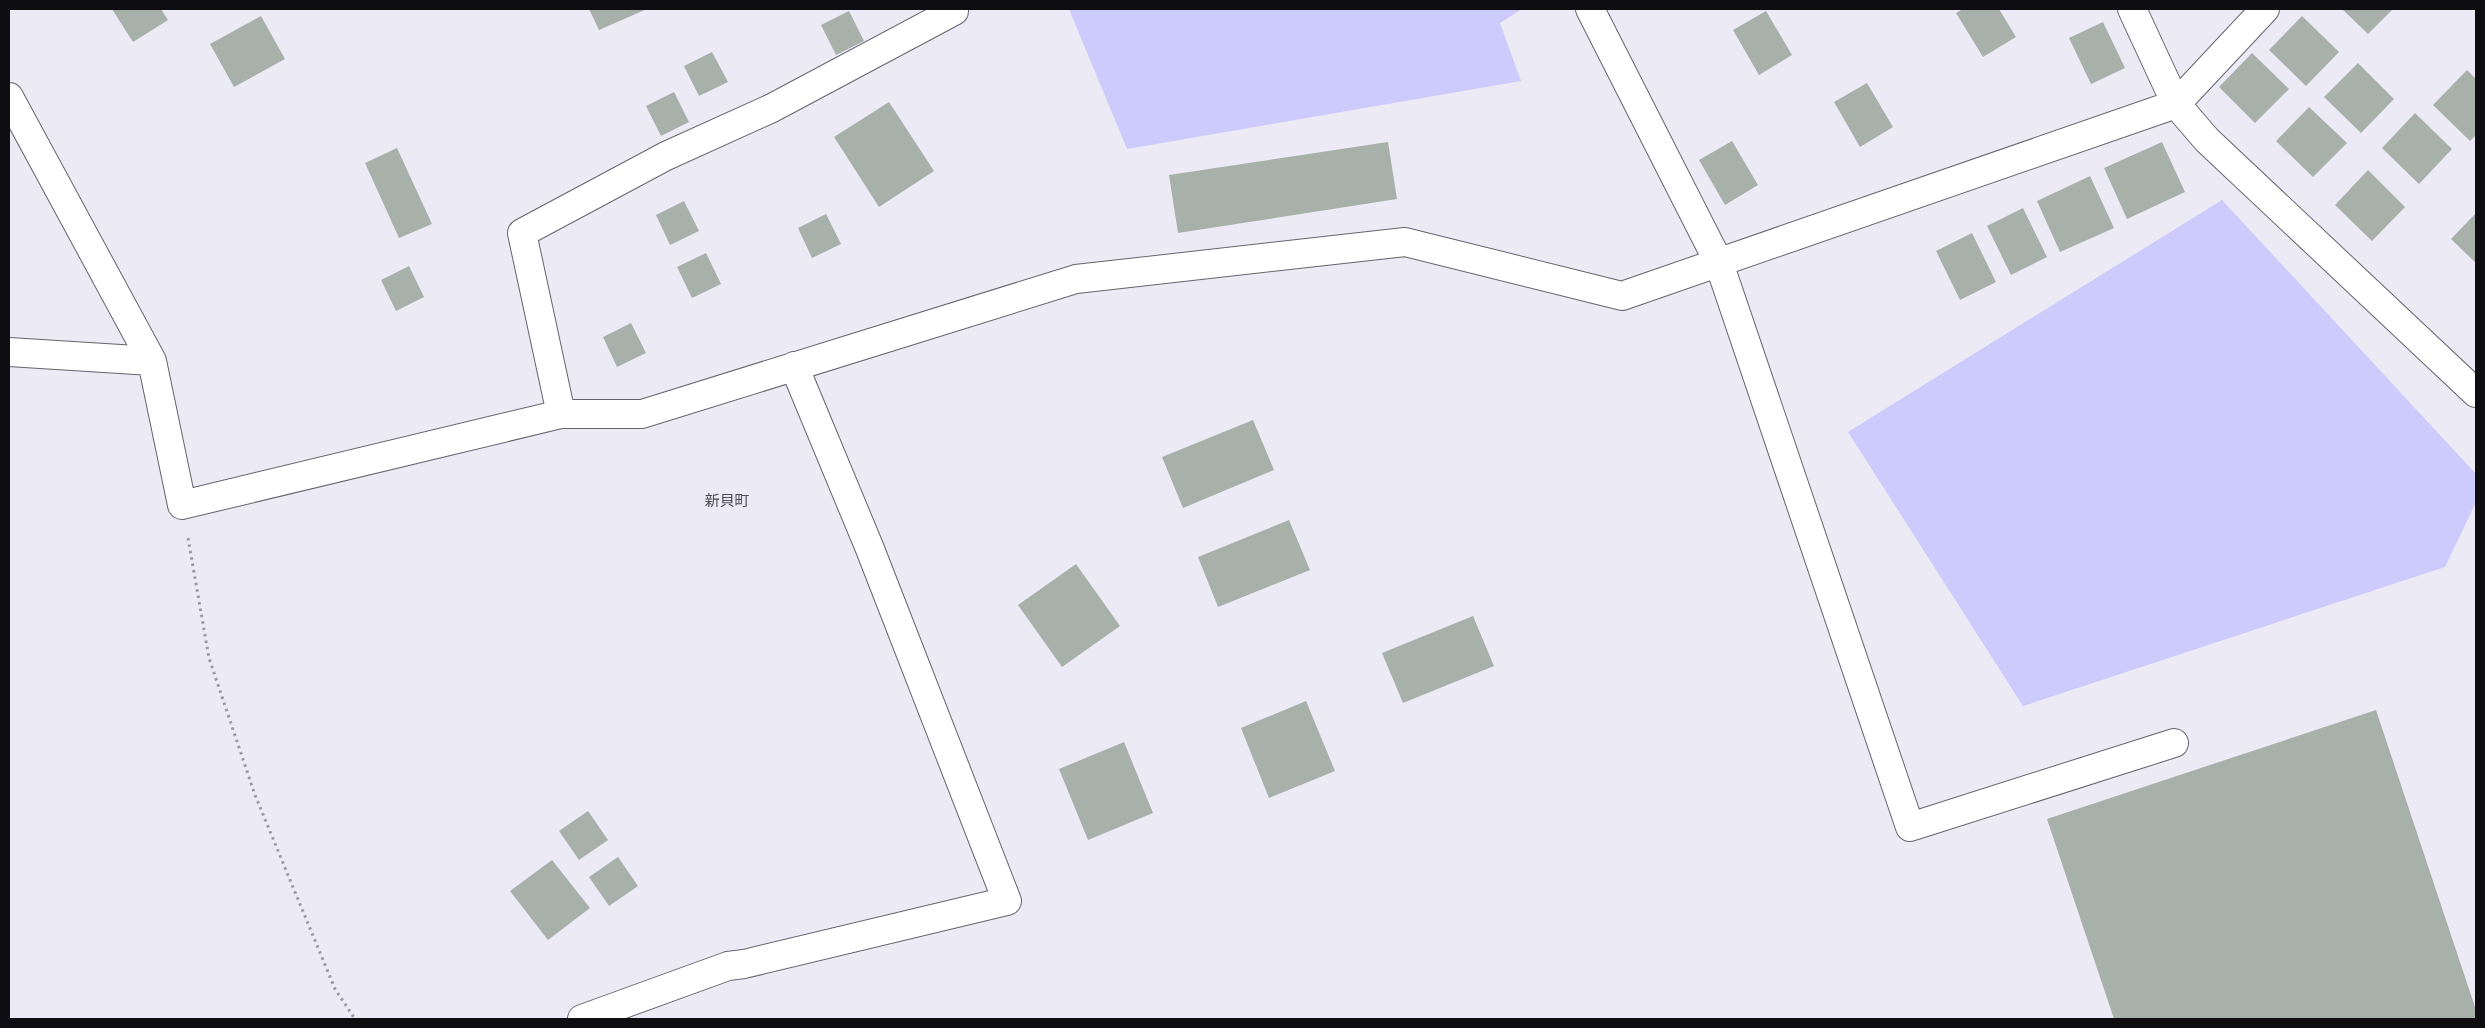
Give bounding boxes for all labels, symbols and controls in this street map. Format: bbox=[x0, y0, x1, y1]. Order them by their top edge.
district label: 新貝町 bbox=[704, 492, 750, 509]

